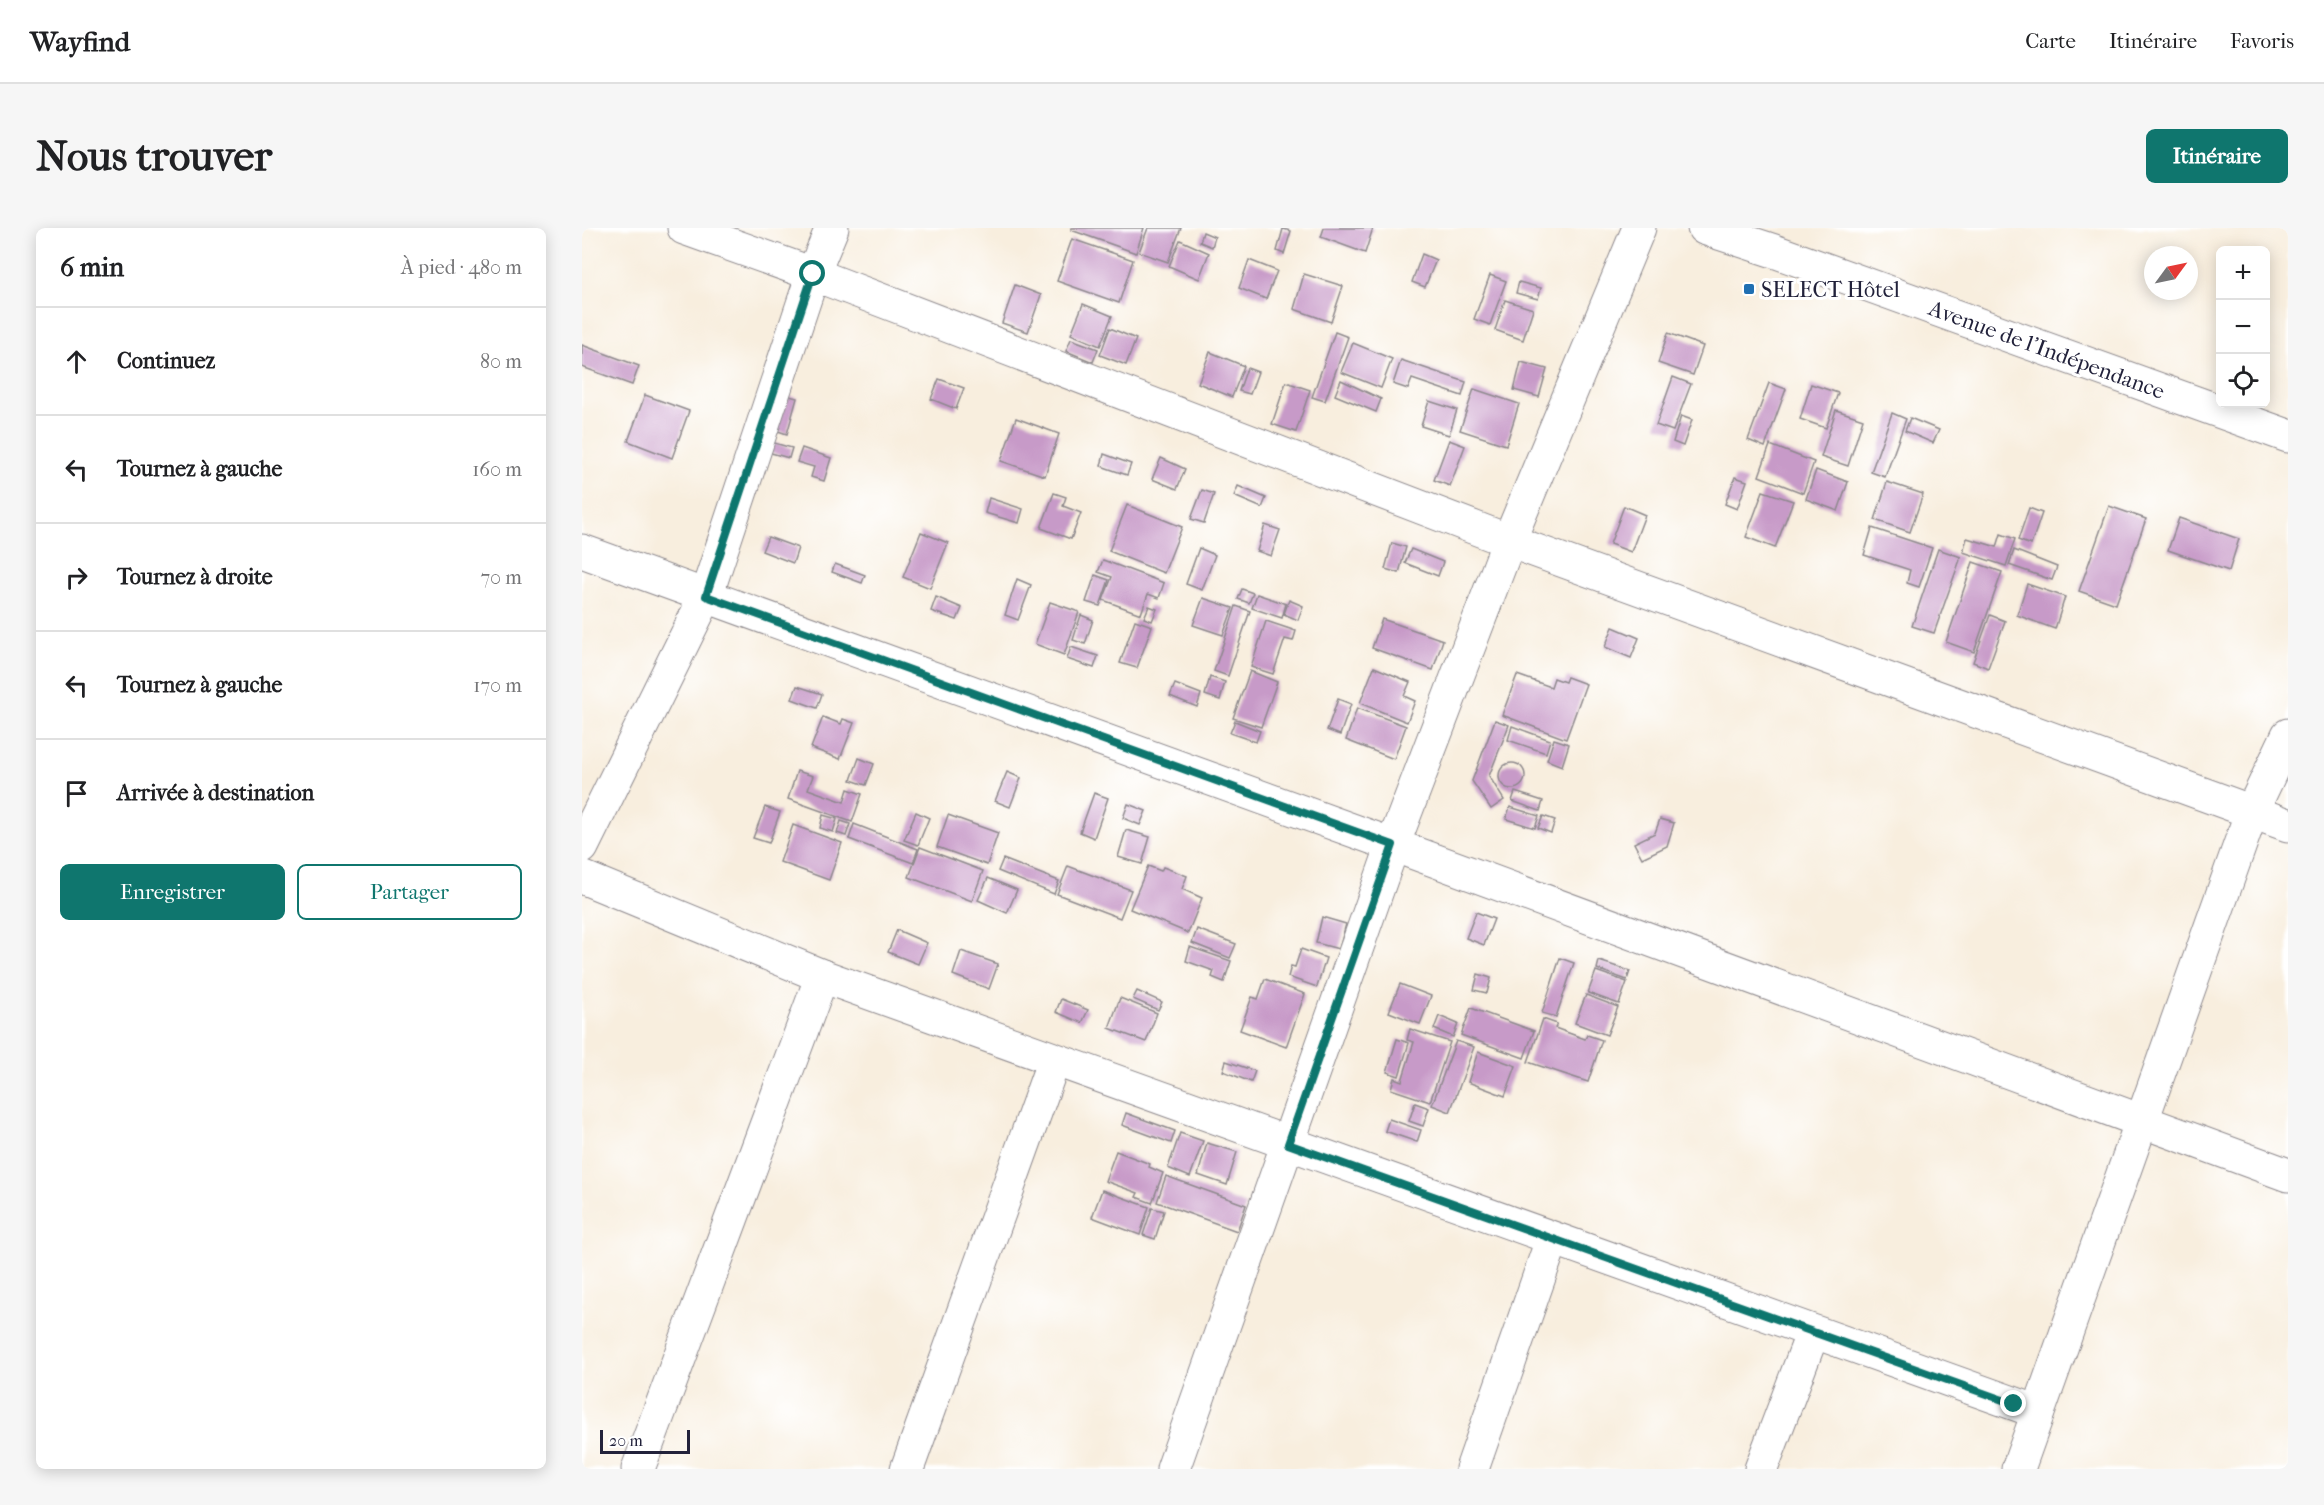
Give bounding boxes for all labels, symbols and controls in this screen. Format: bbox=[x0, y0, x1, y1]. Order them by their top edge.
text: Wayfind bbox=[30, 25, 130, 58]
text: Carte bbox=[2025, 29, 2076, 53]
text: Itinéraire bbox=[2109, 29, 2197, 53]
text: Favoris bbox=[2230, 29, 2294, 53]
button: Itinéraire bbox=[2146, 129, 2288, 183]
text: Nous trouver bbox=[36, 132, 272, 181]
north arrow bbox=[2144, 246, 2198, 300]
map controls bbox=[2216, 246, 2270, 408]
button: + bbox=[2216, 246, 2270, 300]
text: 6 min bbox=[60, 252, 124, 283]
text: À pied · 480 m bbox=[401, 256, 522, 279]
route start bbox=[799, 260, 825, 286]
place label: SELECT Hôtel bbox=[1761, 277, 1900, 303]
marker: SELECT Hôtel bbox=[1742, 282, 1756, 296]
street label: Avenue de l'Indépendance bbox=[1924, 295, 2168, 405]
button: − bbox=[2216, 300, 2270, 354]
icon: ahead bbox=[60, 345, 93, 378]
text: Continuez bbox=[117, 348, 215, 374]
text: 80 m bbox=[480, 350, 522, 373]
button: locate bbox=[2216, 354, 2270, 408]
icon: left bbox=[60, 453, 93, 486]
text: Tournez à gauche bbox=[117, 456, 282, 482]
text: 160 m bbox=[472, 458, 522, 481]
icon: right bbox=[60, 561, 93, 594]
text: Tournez à droite bbox=[117, 564, 273, 590]
text: 70 m bbox=[480, 566, 522, 589]
icon: left bbox=[60, 669, 93, 702]
text: Tournez à gauche bbox=[117, 672, 282, 698]
text: 170 m bbox=[473, 674, 522, 697]
icon: arrive bbox=[60, 777, 93, 810]
text: Arrivée à destination bbox=[117, 780, 314, 806]
button: Enregistrer bbox=[60, 864, 285, 920]
button: Partager bbox=[297, 864, 522, 920]
route end bbox=[2000, 1390, 2026, 1416]
scale bar bbox=[600, 1427, 690, 1454]
text: 20 m bbox=[609, 1431, 643, 1450]

